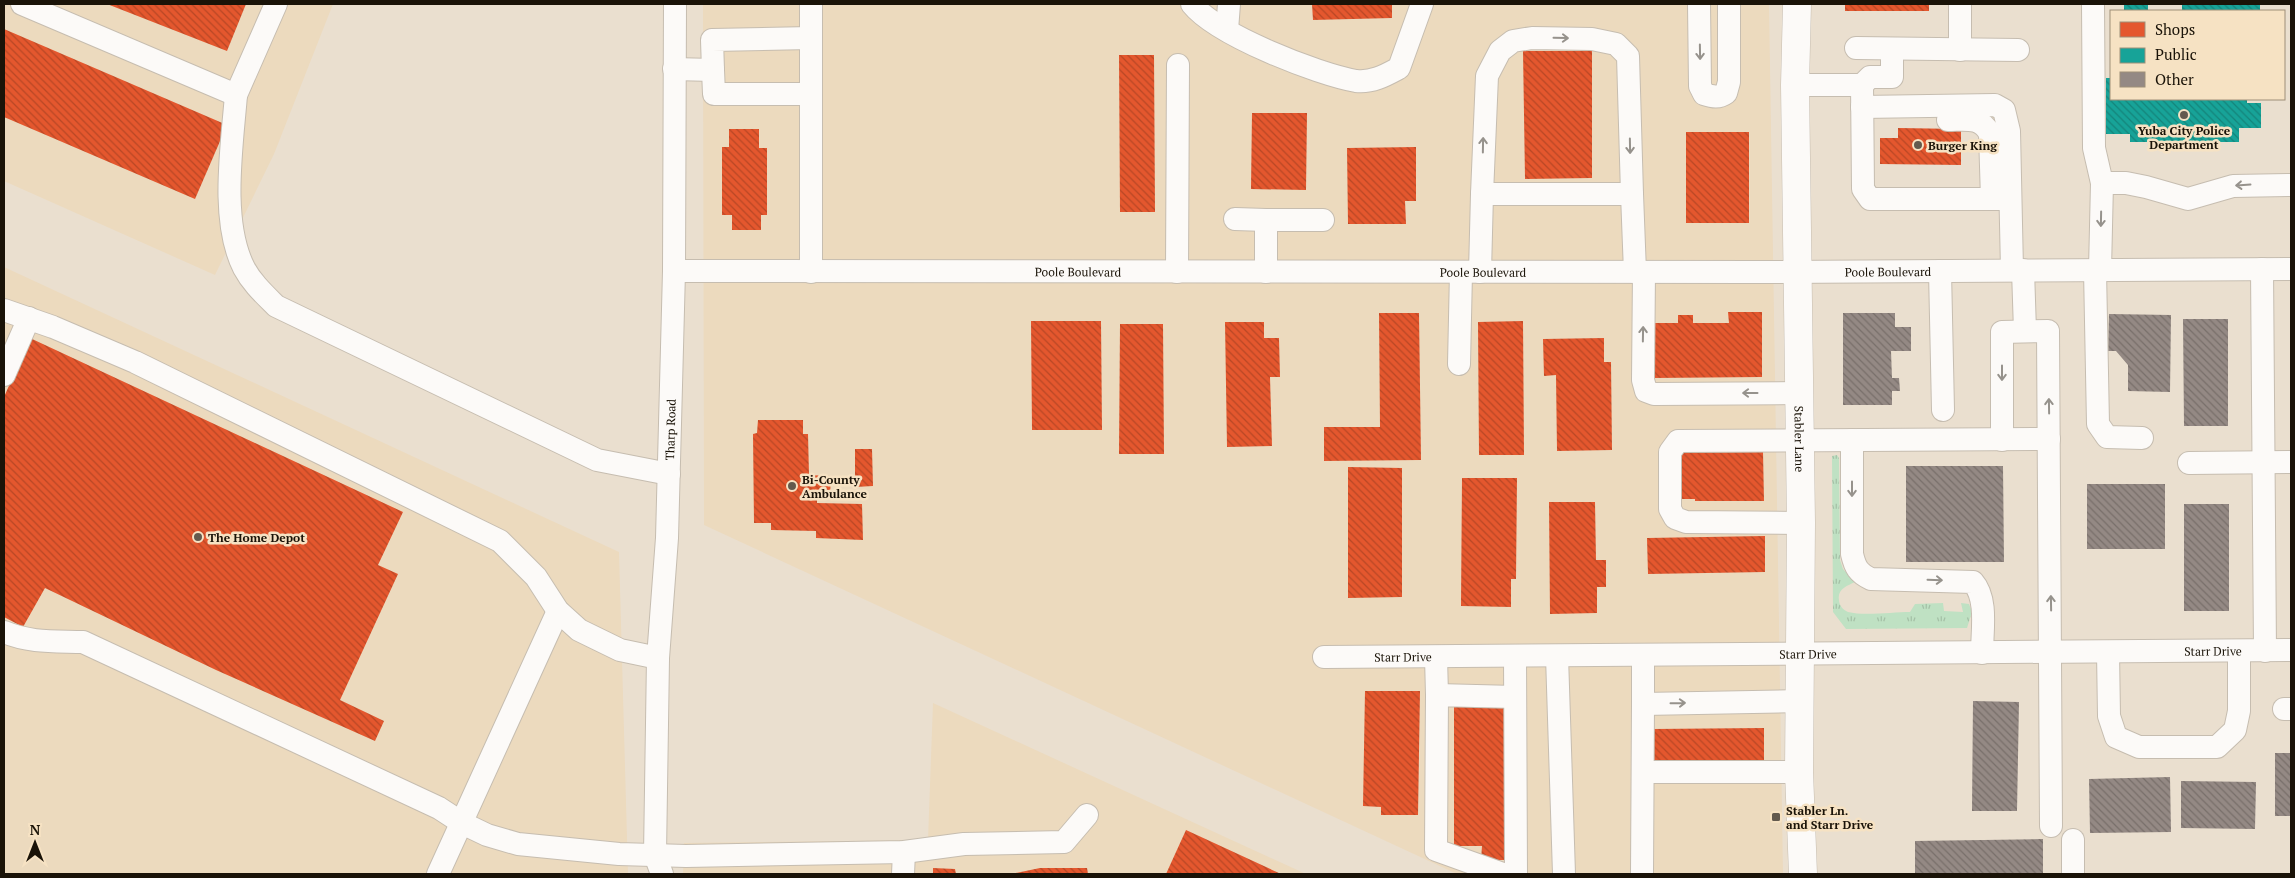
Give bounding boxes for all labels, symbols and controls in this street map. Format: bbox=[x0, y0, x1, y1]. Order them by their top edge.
legend bbox=[2110, 10, 2285, 100]
text: Shops bbox=[2155, 19, 2195, 39]
one-way arrow bbox=[1552, 33, 1569, 43]
one-way arrow bbox=[1695, 44, 1705, 60]
text: Public bbox=[2155, 44, 2197, 64]
text: Other bbox=[2155, 69, 2194, 89]
marker: Yuba City Police Department bbox=[2178, 109, 2190, 121]
place label: Yuba City Police Department bbox=[2138, 123, 2231, 152]
one-way arrow bbox=[1479, 138, 1488, 154]
one-way arrow bbox=[1626, 138, 1635, 154]
place label: Burger King bbox=[1928, 138, 1997, 153]
marker: Burger King bbox=[1912, 139, 1924, 151]
one-way arrow bbox=[2235, 181, 2251, 190]
one-way arrow bbox=[2097, 211, 2106, 227]
street label: Poole Boulevard bbox=[1035, 264, 1122, 279]
street label: Poole Boulevard bbox=[1440, 264, 1527, 279]
street label: Poole Boulevard bbox=[1845, 264, 1932, 279]
one-way arrow bbox=[1639, 326, 1648, 342]
one-way arrow bbox=[1997, 365, 2007, 381]
one-way arrow bbox=[1742, 388, 1758, 398]
street label: Tharp Road bbox=[662, 398, 678, 461]
one-way arrow bbox=[2044, 398, 2054, 414]
street label: Stabler Lane bbox=[1792, 406, 1808, 472]
place label: Bi-County Ambulance bbox=[802, 472, 867, 501]
marker: Bi-County Ambulance bbox=[786, 480, 798, 492]
one-way arrow bbox=[1847, 480, 1857, 497]
place label: The Home Depot bbox=[208, 530, 305, 545]
marker: The Home Depot bbox=[192, 531, 204, 543]
one-way arrow bbox=[1927, 576, 1943, 585]
one-way arrow bbox=[2046, 596, 2056, 612]
street label: Starr Drive bbox=[2184, 643, 2242, 658]
street label: Starr Drive bbox=[1779, 646, 1837, 661]
street label: Starr Drive bbox=[1374, 649, 1432, 664]
one-way arrow bbox=[1670, 699, 1686, 708]
place label: Stabler Ln. and Starr Drive bbox=[1786, 803, 1874, 832]
marker: Stabler Ln. and Starr Drive bbox=[1770, 811, 1782, 823]
north arrow bbox=[10, 818, 60, 868]
text: N bbox=[30, 820, 41, 839]

